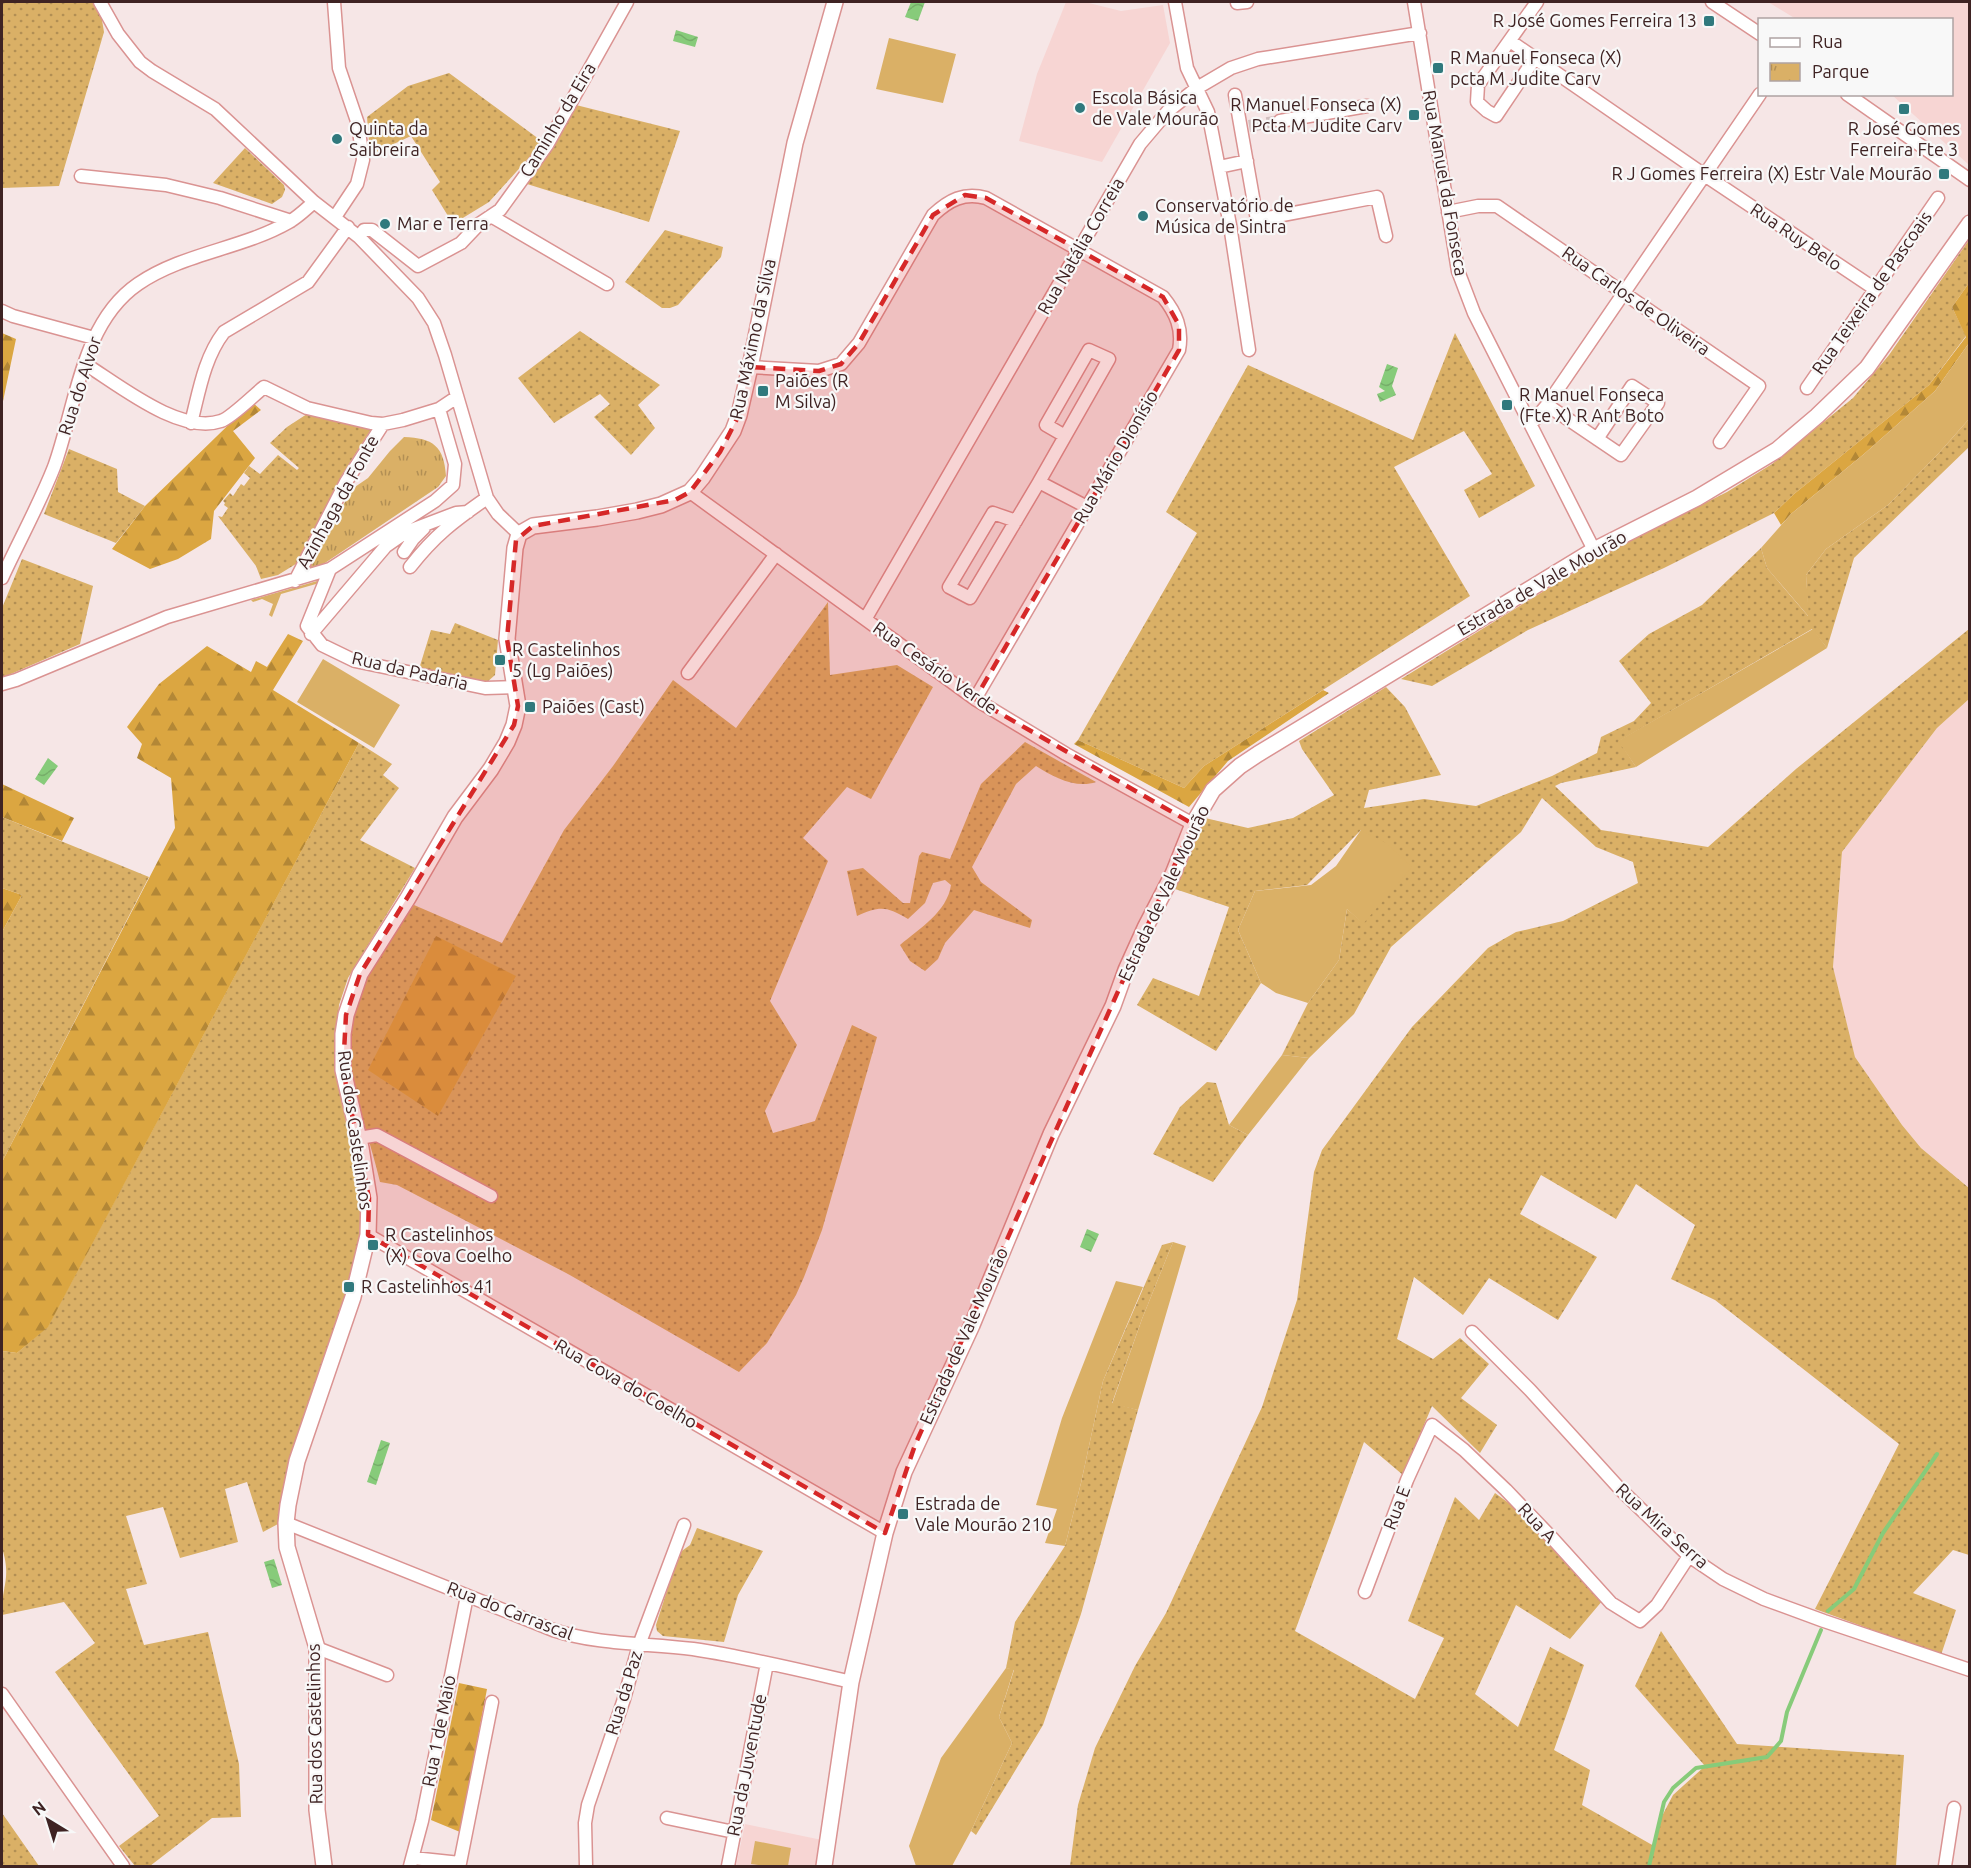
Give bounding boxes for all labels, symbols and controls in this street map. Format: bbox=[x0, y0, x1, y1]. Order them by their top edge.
place label: R José Gomes Ferreira 13 bbox=[1493, 10, 1697, 30]
marker: R José Gomes Ferreira 13 bbox=[1702, 14, 1716, 28]
legend bbox=[1758, 18, 1953, 96]
text: Rua bbox=[1812, 31, 1843, 51]
place label: R Manuel Fonseca (X) pcta M Judite Carv bbox=[1450, 47, 1622, 88]
street label: Caminho da Eira bbox=[515, 59, 599, 180]
marker: R Manuel Fonseca (X) pcta M Judite Carv bbox=[1431, 61, 1445, 75]
text: Parque bbox=[1812, 61, 1869, 81]
place label: Escola Básica de Vale Mourão bbox=[1092, 87, 1219, 128]
street label: Rua Manuel da Fonseca bbox=[1420, 88, 1472, 277]
place label: R Manuel Fonseca (X) Pcta M Judite Carv bbox=[1230, 94, 1402, 135]
marker: Escola Básica de Vale Mourão bbox=[1073, 101, 1087, 115]
marker: R José Gomes Ferreira Fte 3 bbox=[1897, 102, 1911, 116]
marker: R Manuel Fonseca (X) Pcta M Judite Carv bbox=[1407, 108, 1421, 122]
place label: Quinta da Saibreira bbox=[349, 118, 428, 159]
place label: R José Gomes Ferreira Fte 3 bbox=[1848, 118, 1960, 159]
marker: Quinta da Saibreira bbox=[330, 132, 344, 146]
place label: R J Gomes Ferreira (X) Estr Vale Mourão bbox=[1612, 163, 1932, 184]
marker: R J Gomes Ferreira (X) Estr Vale Mourão bbox=[1937, 167, 1951, 181]
street label: Rua Natália Correia bbox=[1033, 174, 1127, 317]
place label: Conservatório de Música de Sintra bbox=[1155, 195, 1294, 236]
street label: Rua Ruy Belo bbox=[1747, 198, 1846, 274]
street label: Rua Teixeira de Pascoais bbox=[1807, 207, 1935, 378]
marker: Conservatório de Música de Sintra bbox=[1136, 209, 1150, 223]
place label: Mar e Terra bbox=[397, 213, 489, 233]
marker: Mar e Terra bbox=[378, 217, 392, 231]
street label: Rua Carlos de Oliveira bbox=[1559, 242, 1714, 359]
street label: Rua Máximo da Silva bbox=[725, 257, 779, 421]
street label: Rua do Alvor bbox=[54, 334, 104, 438]
place label: Paiões (R M Silva) bbox=[775, 370, 849, 412]
marker: Paiões (R M Silva) bbox=[756, 384, 770, 398]
place label: R Manuel Fonseca (Fte X) R Ant Boto bbox=[1519, 384, 1664, 426]
street label: Rua Mário Dionísio bbox=[1069, 386, 1161, 527]
marker: R Manuel Fonseca (Fte X) R Ant Boto bbox=[1500, 398, 1514, 412]
street label: Azinhaga da Fonte bbox=[292, 431, 382, 572]
street label: Estrada de Vale Mourão bbox=[1453, 526, 1630, 639]
street label: Rua Cesário Verde bbox=[870, 617, 1001, 717]
place label: R Castelinhos 5 (Lg Paiões) bbox=[512, 639, 621, 681]
street label: Rua da Padaria bbox=[350, 647, 470, 693]
marker: R Castelinhos 5 (Lg Paiões) bbox=[493, 653, 507, 667]
place label: Paiões (Cast) bbox=[542, 696, 645, 717]
marker: Paiões (Cast) bbox=[523, 700, 537, 714]
street label: Estrada de Vale Mourão bbox=[1114, 801, 1213, 984]
street label: Rua dos Castelinhos bbox=[335, 1049, 377, 1211]
place label: R Castelinhos (X) Cova Coelho bbox=[385, 1224, 512, 1266]
marker: R Castelinhos (X) Cova Coelho bbox=[366, 1238, 380, 1252]
street label: Estrada de Vale Mourão bbox=[915, 1244, 1011, 1427]
place label: R Castelinhos 41 bbox=[361, 1276, 494, 1296]
marker: R Castelinhos 41 bbox=[342, 1280, 356, 1294]
street label: Rua Cova do Coelho bbox=[552, 1334, 701, 1432]
street label: Rua Mira Serra bbox=[1612, 1479, 1713, 1572]
street label: Rua E bbox=[1379, 1483, 1413, 1532]
place label: Estrada de Vale Mourão 210 bbox=[915, 1493, 1052, 1534]
street label: Rua A bbox=[1515, 1498, 1561, 1546]
marker: Estrada de Vale Mourão 210 bbox=[896, 1507, 910, 1521]
street label: Rua do Carrascal bbox=[445, 1577, 576, 1643]
street label: Rua dos Castelinhos bbox=[303, 1643, 325, 1805]
street label: Rua da Paz bbox=[601, 1648, 645, 1737]
street label: Rua 1 de Maio bbox=[417, 1673, 459, 1788]
street label: Rua da Juventude bbox=[722, 1692, 770, 1838]
north arrow bbox=[18, 1790, 78, 1850]
text: N bbox=[29, 1797, 49, 1819]

